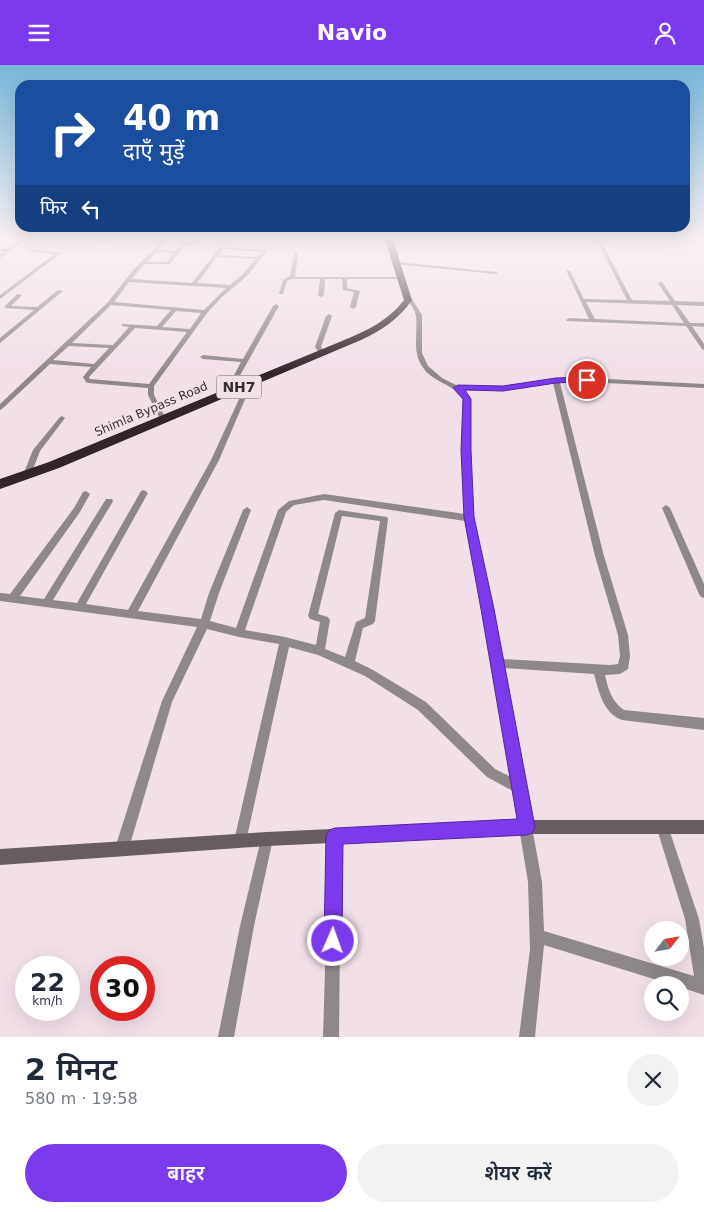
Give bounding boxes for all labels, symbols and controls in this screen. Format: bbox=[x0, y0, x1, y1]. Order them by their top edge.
icon: menu bbox=[25, 19, 53, 47]
icon: person bbox=[651, 19, 679, 47]
text: Navio bbox=[317, 20, 387, 45]
text: 40 m bbox=[123, 98, 220, 138]
icon: right bbox=[40, 100, 105, 165]
text: दाएँ मुड़ें bbox=[123, 139, 184, 164]
icon: left bbox=[77, 195, 105, 223]
text: फिर bbox=[40, 196, 67, 218]
pin bbox=[566, 359, 608, 401]
icon: arrive bbox=[573, 366, 601, 394]
road number: NH7 bbox=[216, 376, 262, 399]
street label: Shimla Bypass Road bbox=[92, 379, 210, 439]
position arrow bbox=[306, 914, 358, 966]
north arrow bbox=[644, 921, 689, 966]
map controls bbox=[644, 921, 689, 1021]
speed limit sign: 30 bbox=[90, 956, 155, 1021]
text: 22 bbox=[30, 968, 65, 997]
button: search bbox=[644, 976, 689, 1021]
text: km/h bbox=[32, 994, 63, 1008]
text: 2 मिनट bbox=[25, 1052, 117, 1087]
button: close bbox=[627, 1054, 679, 1106]
text: 580 m · 19:58 bbox=[25, 1089, 138, 1108]
button: बाहर bbox=[25, 1144, 347, 1202]
button: शेयर करें bbox=[357, 1144, 679, 1202]

